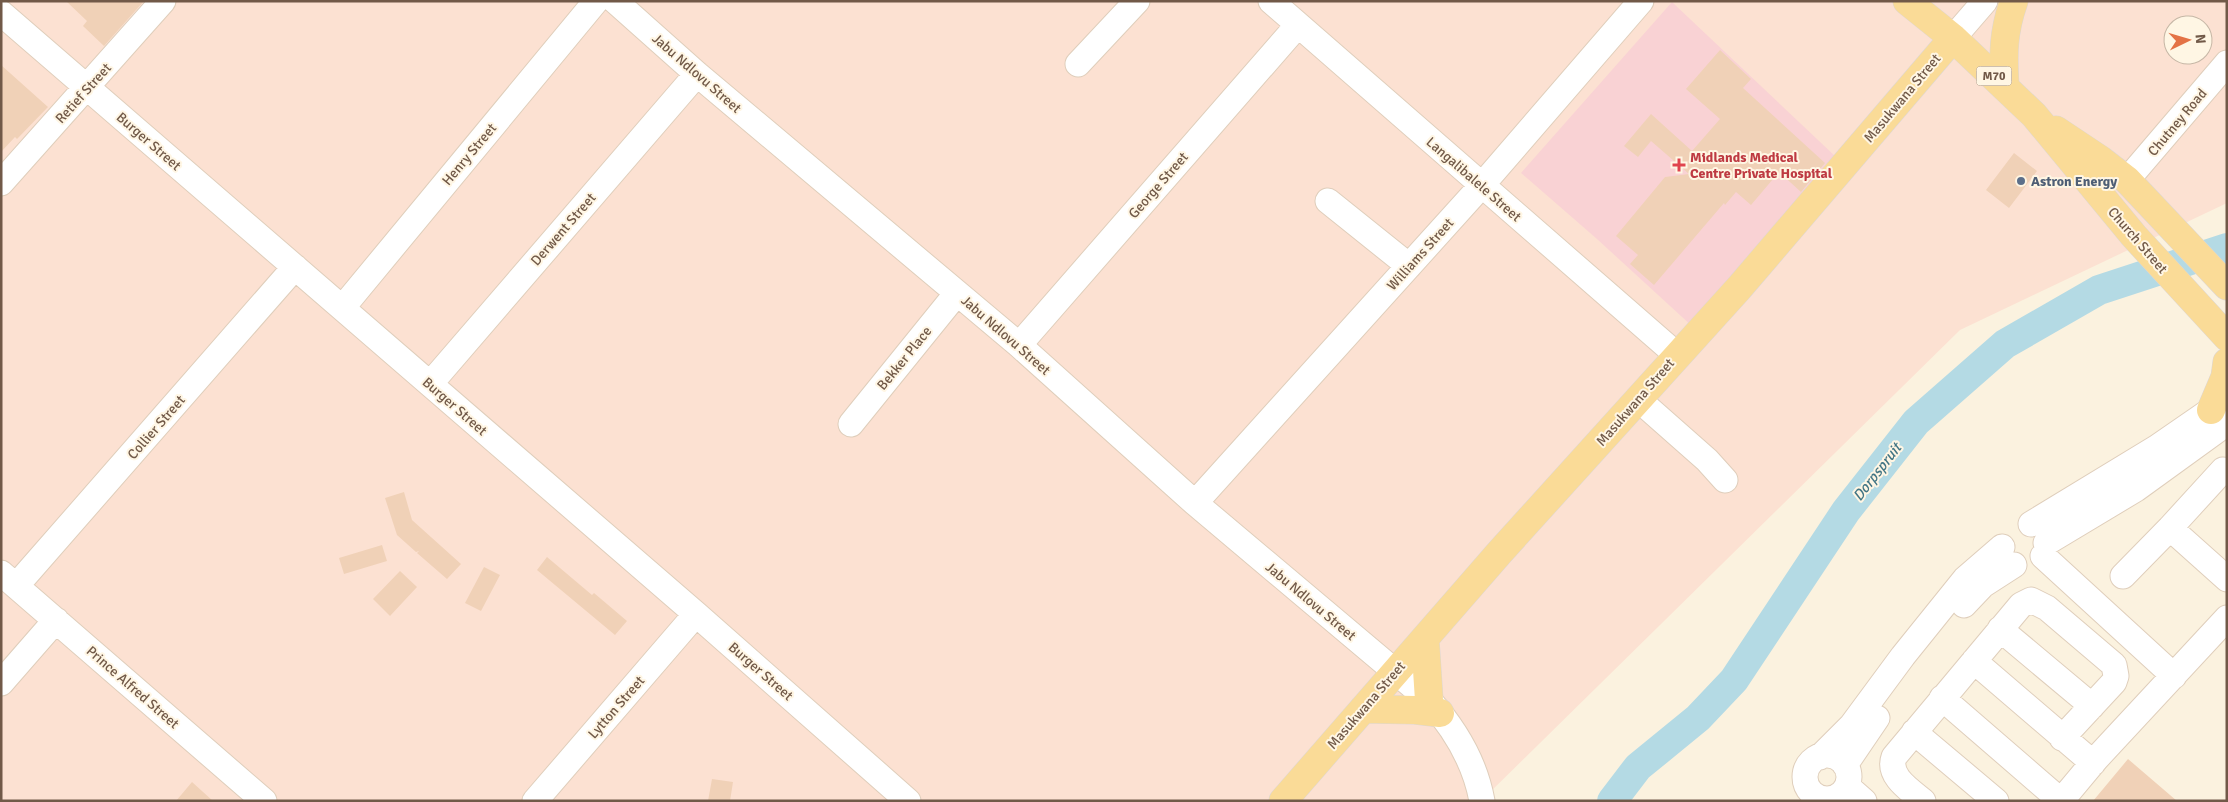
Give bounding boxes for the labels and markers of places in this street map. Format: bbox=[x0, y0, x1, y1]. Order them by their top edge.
place label: Midlands Medical Centre Private Hospital bbox=[1690, 149, 1833, 182]
marker: Midlands Medical Centre Private Hospital bbox=[1672, 158, 1686, 172]
place label: Astron Energy bbox=[2031, 173, 2117, 190]
marker: Astron Energy bbox=[2015, 175, 2027, 187]

